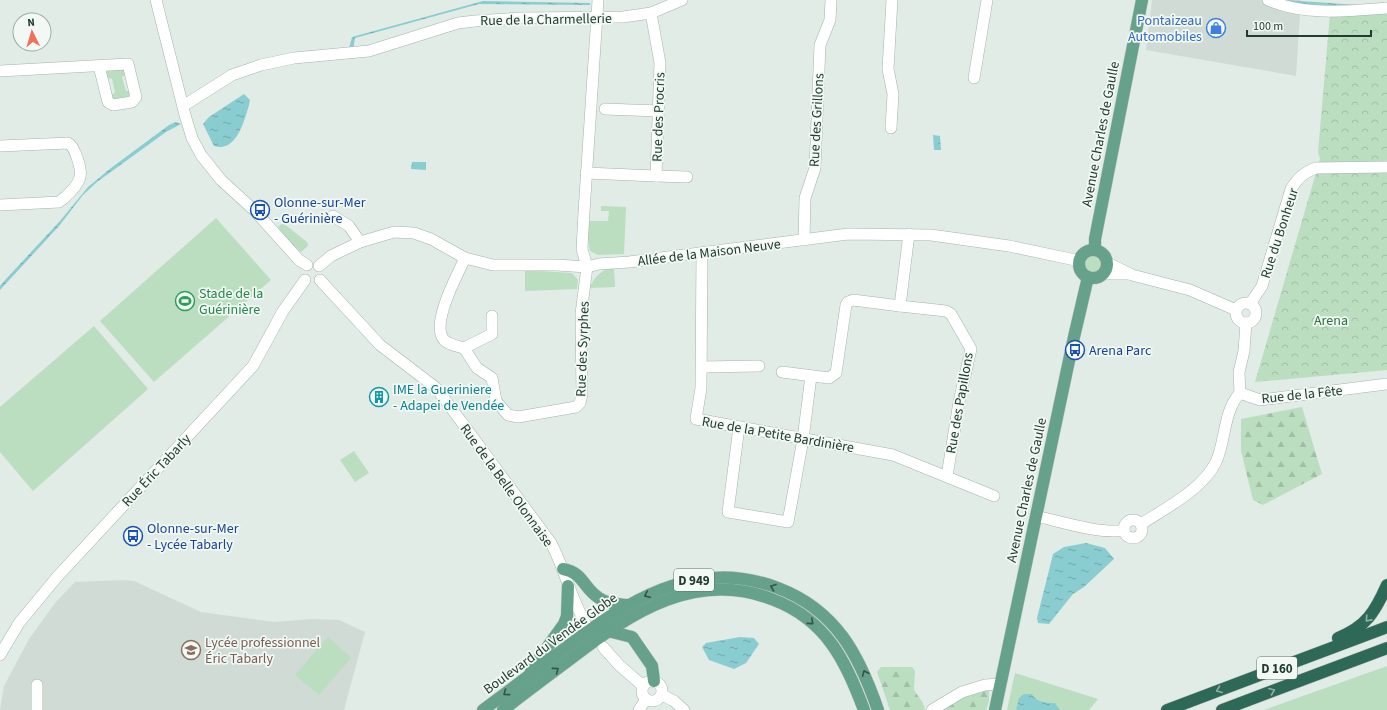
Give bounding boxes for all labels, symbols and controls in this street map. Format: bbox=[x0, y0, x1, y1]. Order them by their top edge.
street label: Rue de la Charmellerie bbox=[480, 9, 612, 31]
place label: Pontaizeau Automobiles bbox=[1128, 11, 1202, 47]
north arrow bbox=[12, 12, 52, 52]
scale bar bbox=[1247, 12, 1371, 38]
text: N bbox=[27, 15, 35, 30]
shop icon: Pontaizeau Automobiles bbox=[1205, 17, 1227, 39]
text: 100 m bbox=[1253, 18, 1283, 35]
street label: Avenue Charles de Gaulle bbox=[1077, 60, 1125, 209]
street label: Rue des Procris bbox=[647, 72, 671, 162]
street label: Rue des Grillons bbox=[805, 73, 829, 167]
street label: Rue du Bonheur bbox=[1256, 185, 1304, 281]
place label: Olonne-sur-Mer - Guérinière bbox=[274, 193, 366, 229]
bus stop icon: Olonne-sur-Mer - Guérinière bbox=[249, 199, 271, 221]
street label: Allée de la Maison Neuve bbox=[636, 234, 782, 272]
place label: Stade de la Guérinière bbox=[199, 284, 263, 320]
sports icon: Stade de la Guérinière bbox=[174, 290, 196, 312]
street label: Rue des Syrphes bbox=[571, 301, 595, 397]
park label: Arena bbox=[1314, 311, 1348, 331]
bus stop icon: Arena Parc bbox=[1064, 339, 1086, 361]
place label: Arena Parc bbox=[1089, 341, 1152, 361]
street label: Rue des Papillons bbox=[941, 351, 979, 455]
place label: IME la Gueriniere - Adapei de Vendée bbox=[393, 380, 504, 416]
street label: Rue de la Fête bbox=[1261, 381, 1344, 409]
building icon: IME la Gueriniere - Adapei de Vendée bbox=[368, 386, 390, 408]
street label: Rue de la Petite Bardinière bbox=[700, 412, 855, 458]
street label: Avenue Charles de Gaulle bbox=[1002, 416, 1052, 564]
street label: Rue de la Belle Olonnaise bbox=[455, 420, 558, 551]
street label: Rue Éric Tabarly bbox=[118, 429, 196, 512]
place label: Olonne-sur-Mer - Lycée Tabarly bbox=[147, 519, 239, 555]
bus stop icon: Olonne-sur-Mer - Lycée Tabarly bbox=[122, 525, 144, 547]
road number: D 949 bbox=[674, 569, 714, 591]
one-way arrow bbox=[770, 583, 777, 591]
street label: Boulevard du Vendée Globe bbox=[479, 588, 622, 699]
one-way arrow bbox=[644, 590, 651, 598]
one-way arrow bbox=[1365, 614, 1372, 622]
one-way arrow bbox=[807, 617, 814, 624]
place label: Lycée professionnel Éric Tabarly bbox=[205, 633, 321, 669]
school or university icon: Lycée professionnel Éric Tabarly bbox=[180, 639, 202, 661]
road number: D 160 bbox=[1257, 657, 1297, 679]
one-way arrow bbox=[552, 667, 559, 674]
one-way arrow bbox=[861, 670, 869, 677]
one-way arrow bbox=[1216, 685, 1223, 693]
one-way arrow bbox=[503, 688, 510, 695]
one-way arrow bbox=[1268, 688, 1275, 696]

